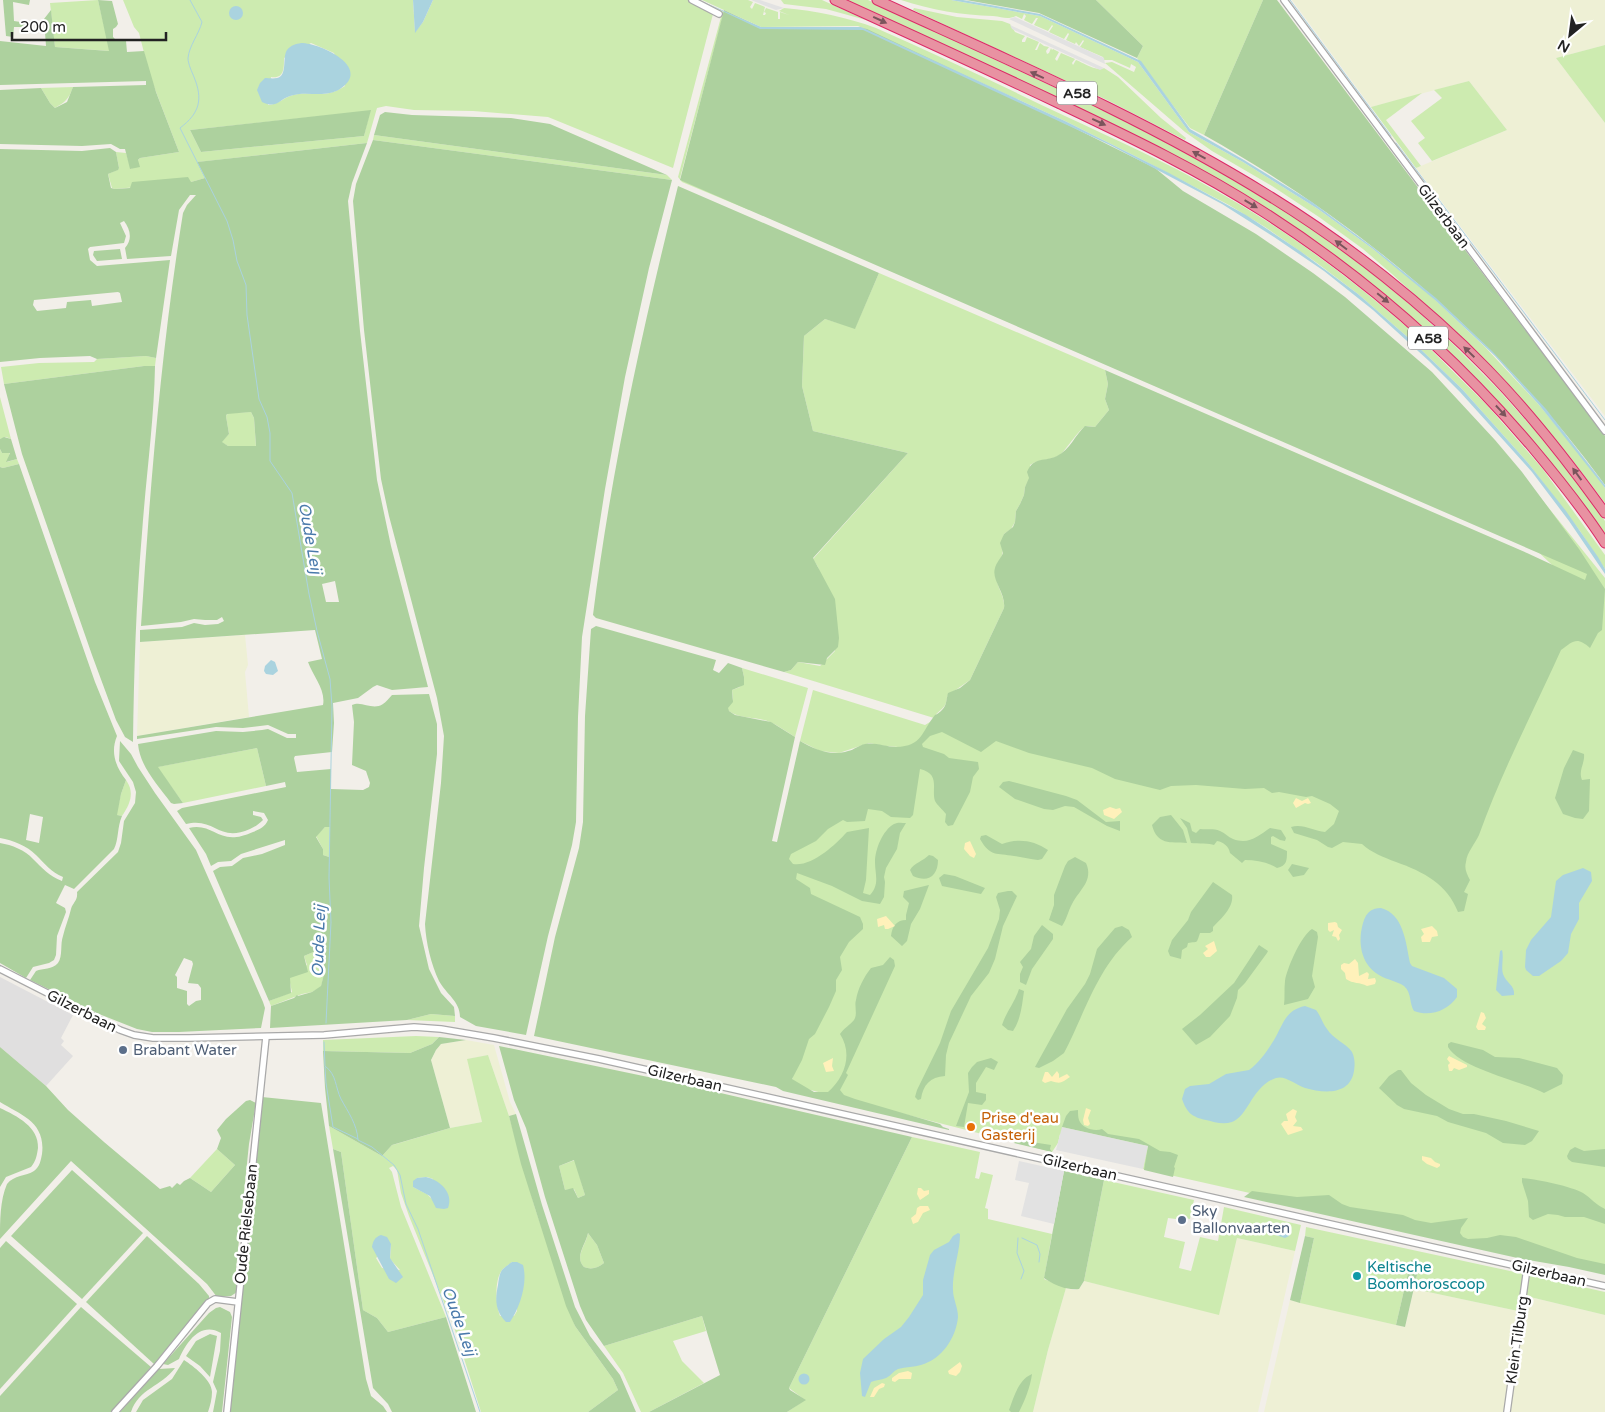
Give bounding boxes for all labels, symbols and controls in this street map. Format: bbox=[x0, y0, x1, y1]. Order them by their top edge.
scale bar bbox=[12, 10, 166, 42]
north arrow bbox=[1545, 10, 1595, 60]
one-way arrow bbox=[872, 16, 887, 25]
text: 200 m bbox=[20, 18, 66, 36]
text: N bbox=[1555, 36, 1573, 56]
one-way arrow bbox=[1030, 71, 1045, 79]
road number: A58 bbox=[1057, 82, 1097, 105]
one-way arrow bbox=[1091, 118, 1106, 127]
one-way arrow bbox=[1191, 151, 1206, 159]
street label: Gilzerbaan bbox=[1414, 180, 1474, 252]
one-way arrow bbox=[1244, 200, 1258, 209]
one-way arrow bbox=[1335, 239, 1348, 250]
one-way arrow bbox=[1376, 293, 1389, 304]
road number: A58 bbox=[1408, 326, 1448, 349]
one-way arrow bbox=[1464, 346, 1476, 358]
one-way arrow bbox=[1495, 404, 1507, 416]
one-way arrow bbox=[1571, 468, 1582, 481]
water label: Oude Leij bbox=[294, 501, 326, 577]
water label: Oude Leij bbox=[308, 903, 330, 977]
street label: Gilzerbaan bbox=[44, 986, 120, 1036]
place label: Brabant Water bbox=[133, 1041, 237, 1059]
marker: Brabant Water bbox=[117, 1044, 129, 1056]
street label: Gilzerbaan bbox=[646, 1061, 724, 1095]
place label: Prise d'eau Gasterij bbox=[981, 1109, 1059, 1144]
marker: Prise d'eau Gasterij bbox=[965, 1121, 977, 1133]
street label: Gilzerbaan bbox=[1041, 1150, 1119, 1184]
street label: Oude Rielsebaan bbox=[231, 1163, 261, 1285]
place label: Sky Ballonvaarten bbox=[1192, 1202, 1290, 1237]
marker: Sky Ballonvaarten bbox=[1176, 1214, 1188, 1226]
street label: Gilzerbaan bbox=[1510, 1256, 1588, 1290]
place label: Keltische Boomhoroscoop bbox=[1367, 1258, 1485, 1293]
marker: Keltische Boomhoroscoop bbox=[1351, 1270, 1363, 1282]
water label: Oude Leij bbox=[437, 1284, 481, 1361]
street label: Klein Tilburg bbox=[1502, 1295, 1532, 1385]

